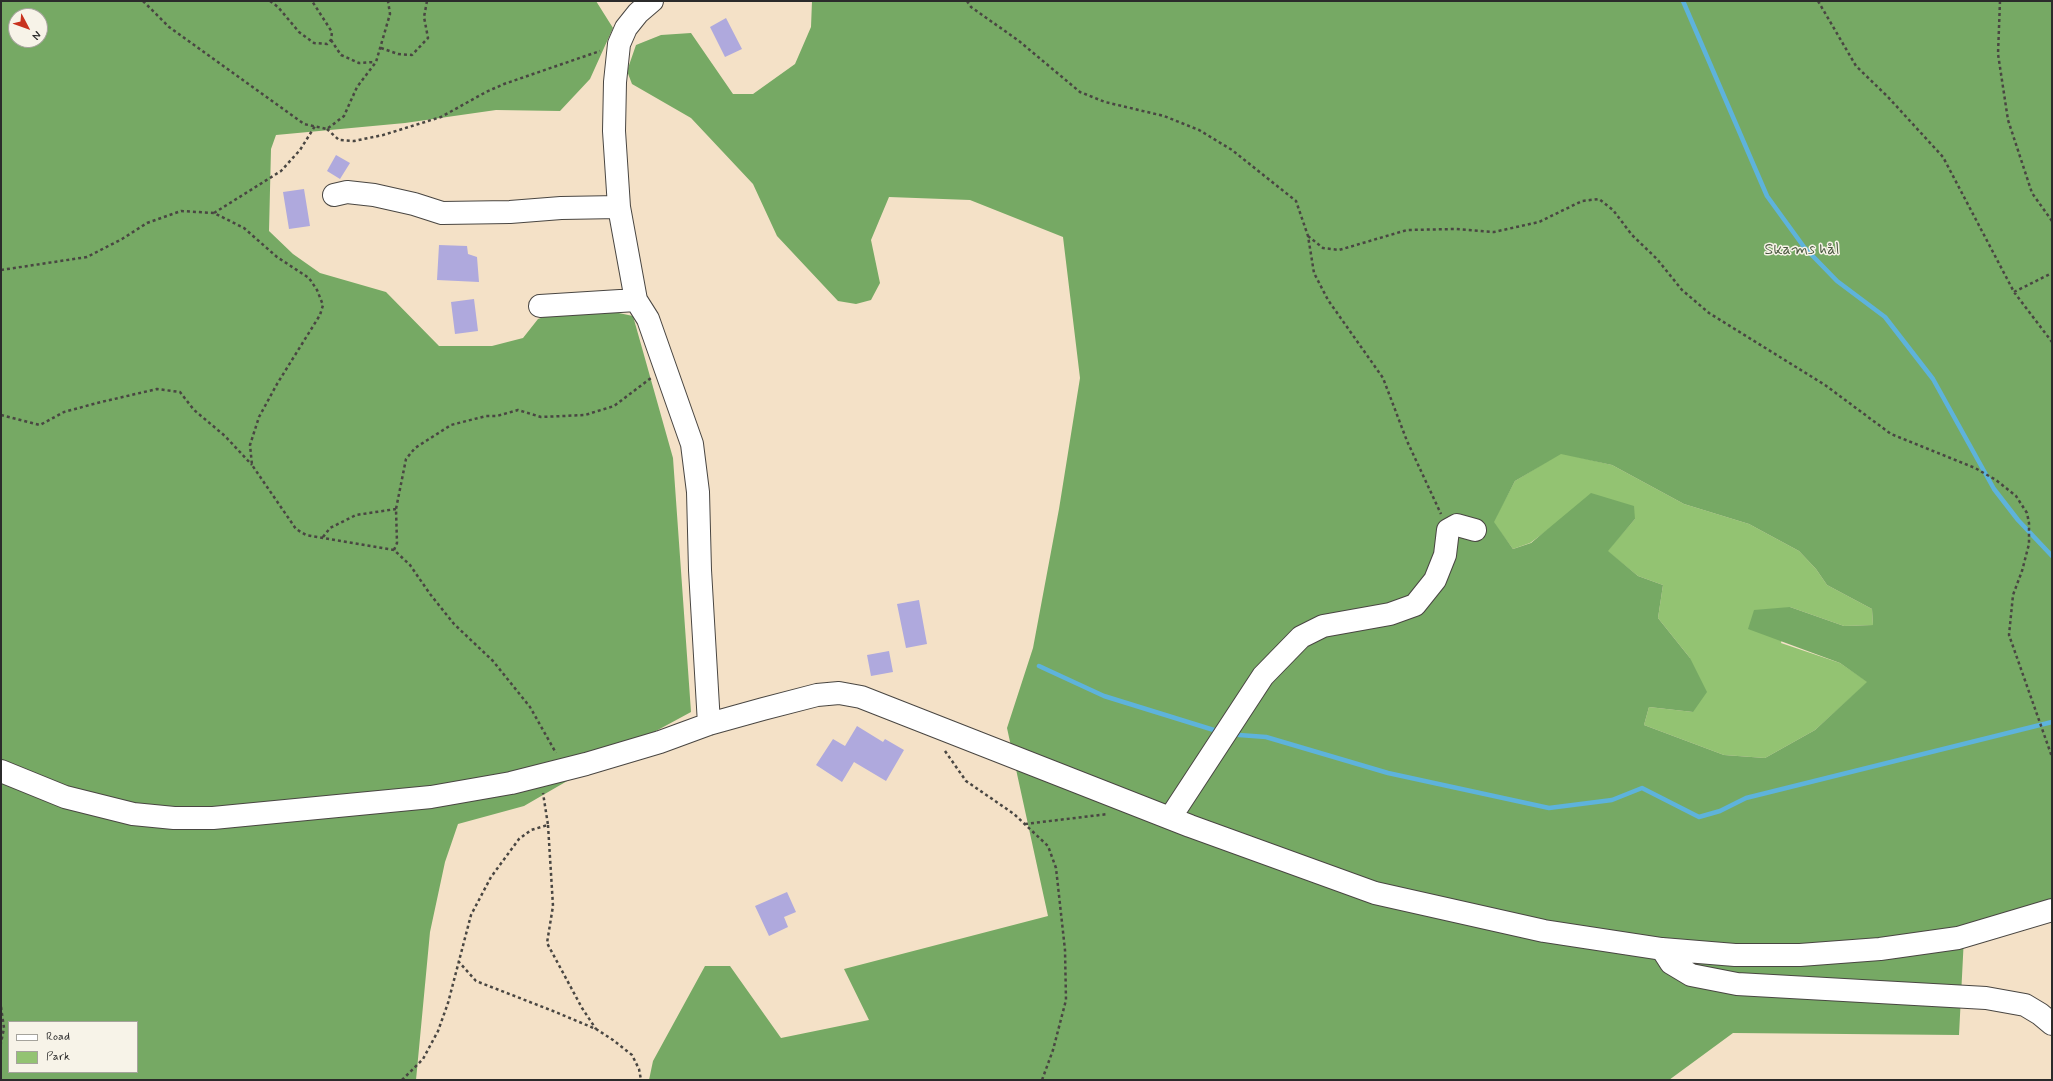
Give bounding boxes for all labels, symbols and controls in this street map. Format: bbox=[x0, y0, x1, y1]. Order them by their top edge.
north arrow bbox=[8, 8, 48, 48]
text: N bbox=[29, 28, 44, 43]
park label: Skams hål bbox=[1765, 241, 1839, 261]
legend bbox=[8, 1021, 138, 1073]
text: Road bbox=[46, 1029, 70, 1045]
text: Park bbox=[46, 1049, 70, 1065]

